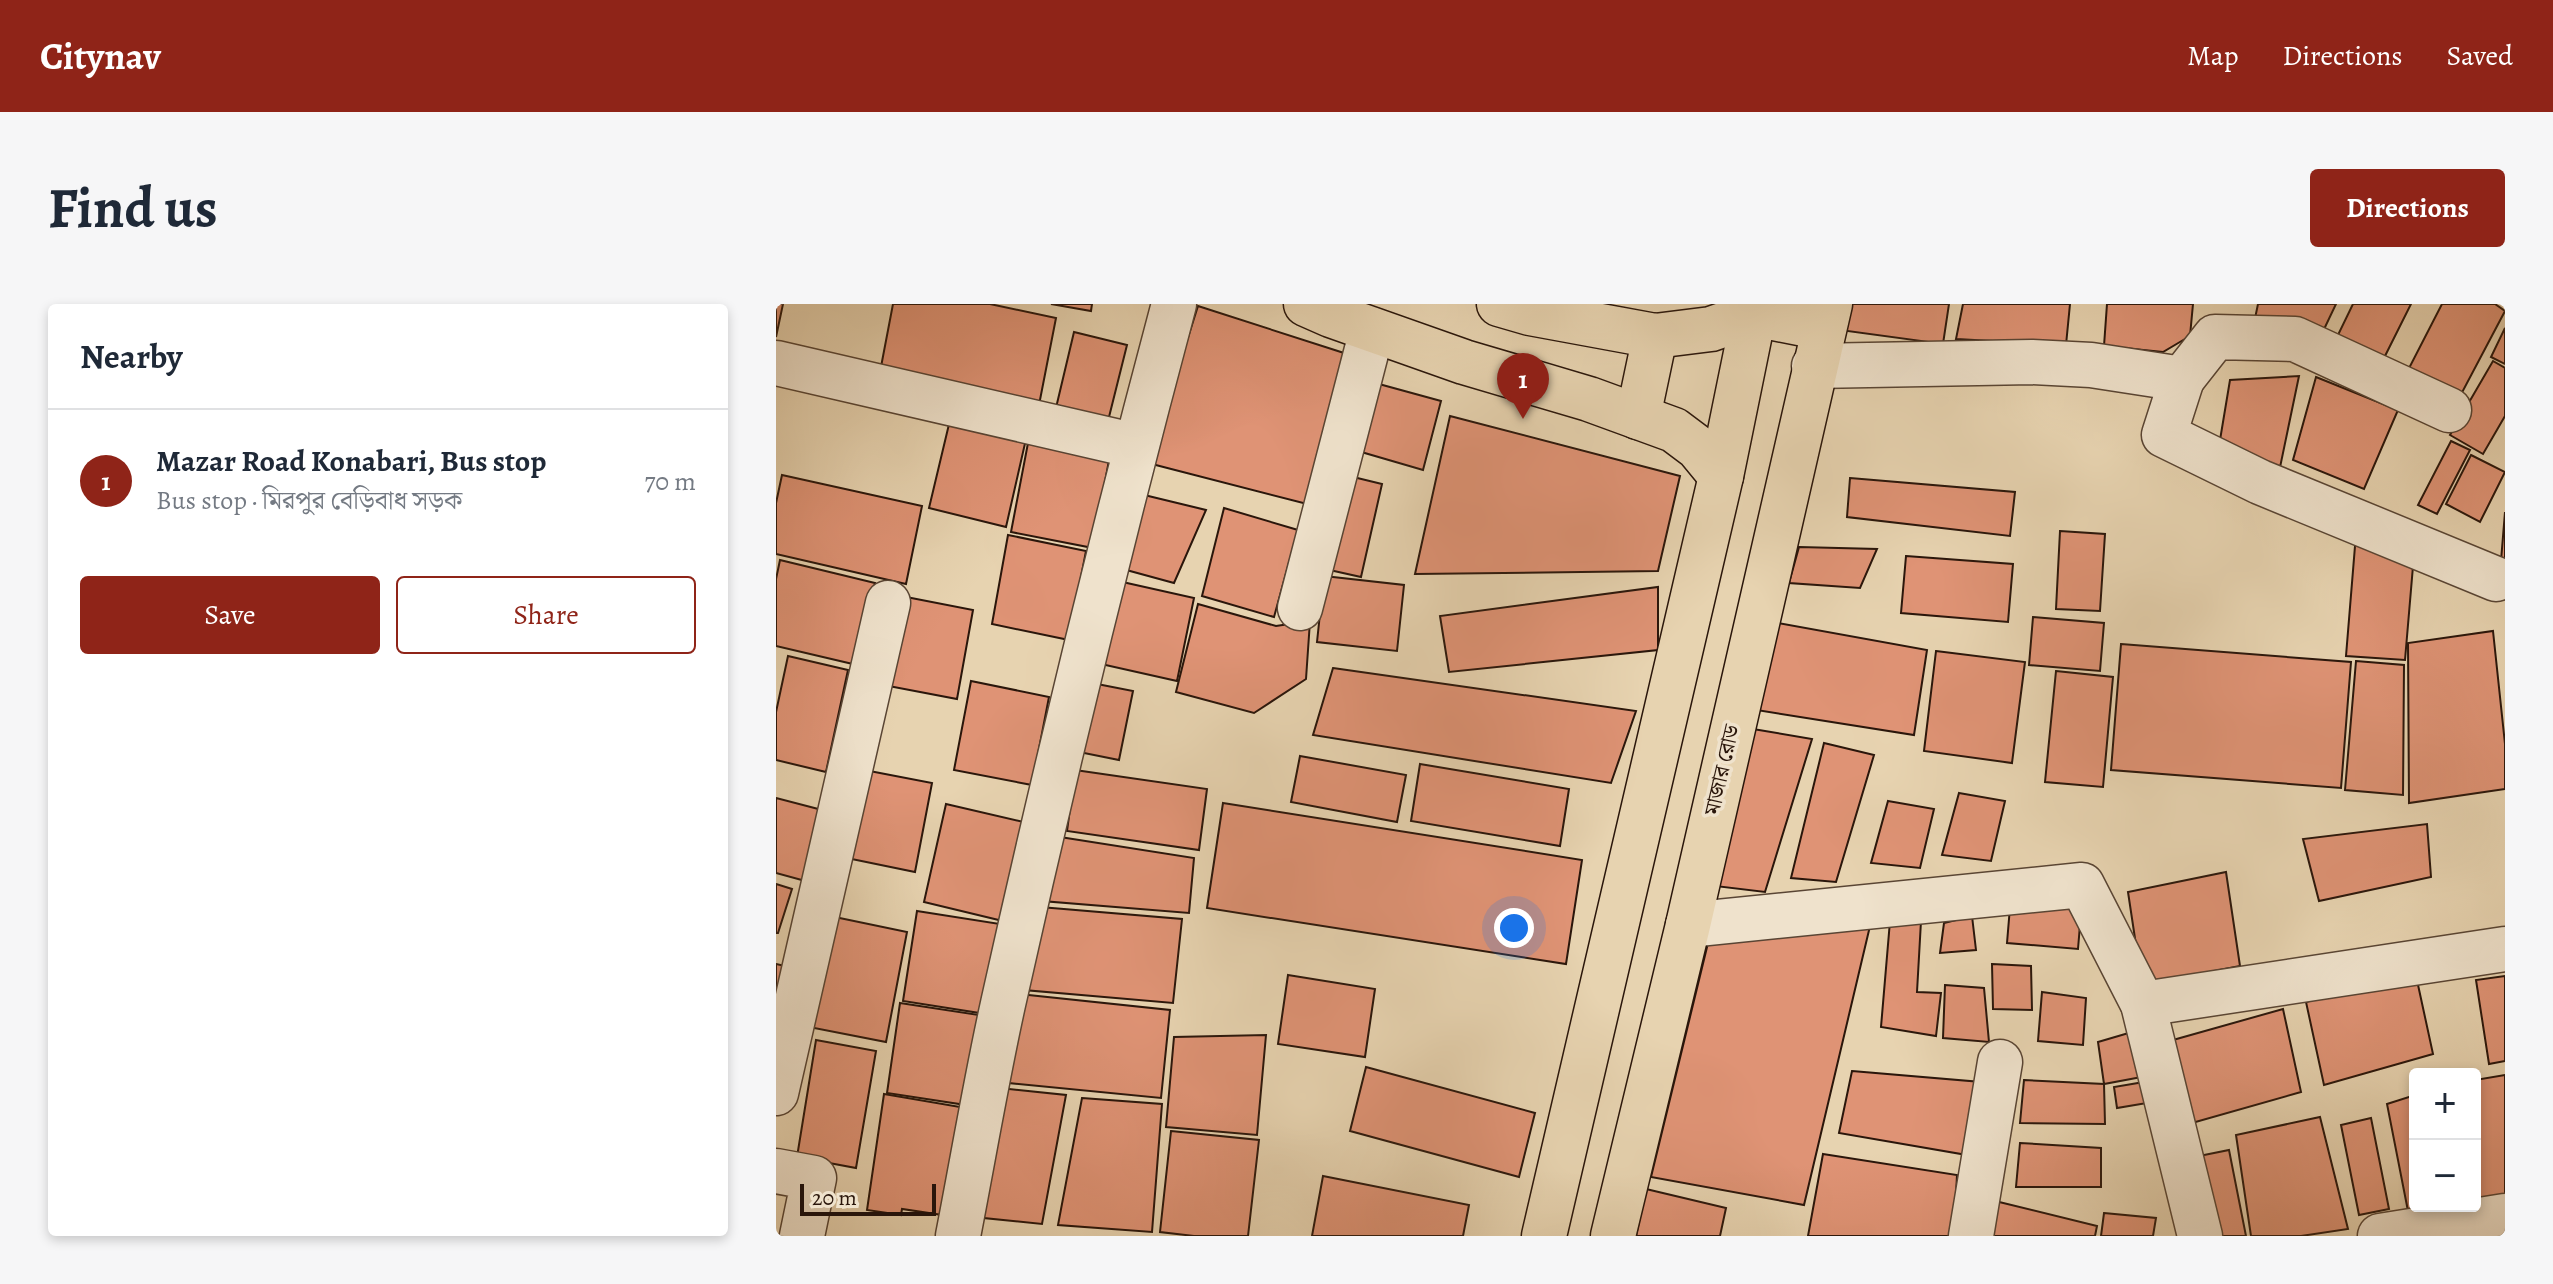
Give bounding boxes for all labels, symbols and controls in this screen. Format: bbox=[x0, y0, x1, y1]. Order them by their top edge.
text: Citynav bbox=[40, 30, 161, 82]
text: Map bbox=[2187, 37, 2238, 75]
text: Directions bbox=[2282, 37, 2403, 75]
text: Saved bbox=[2447, 37, 2513, 75]
button: Directions bbox=[2310, 169, 2505, 247]
text: Find us bbox=[48, 170, 218, 246]
text: Nearby bbox=[80, 333, 183, 380]
pin: 1 bbox=[1497, 353, 1549, 419]
text: Mazar Road Konabari, Bus stop bbox=[156, 441, 546, 481]
text: 1 bbox=[101, 464, 111, 499]
text: 70 m bbox=[644, 464, 696, 499]
text: Bus stop · মিরপুর বেড়িবাধ সড়ক bbox=[156, 483, 462, 518]
button: Save bbox=[80, 576, 380, 654]
button: Share bbox=[396, 576, 696, 654]
street label: মাজার রোড bbox=[1697, 720, 1747, 819]
your location bbox=[1494, 908, 1534, 948]
map controls bbox=[2409, 1068, 2481, 1212]
button: + bbox=[2409, 1068, 2481, 1140]
button: − bbox=[2409, 1140, 2481, 1212]
scale bar bbox=[800, 1180, 936, 1216]
text: 20 m bbox=[812, 1183, 857, 1213]

